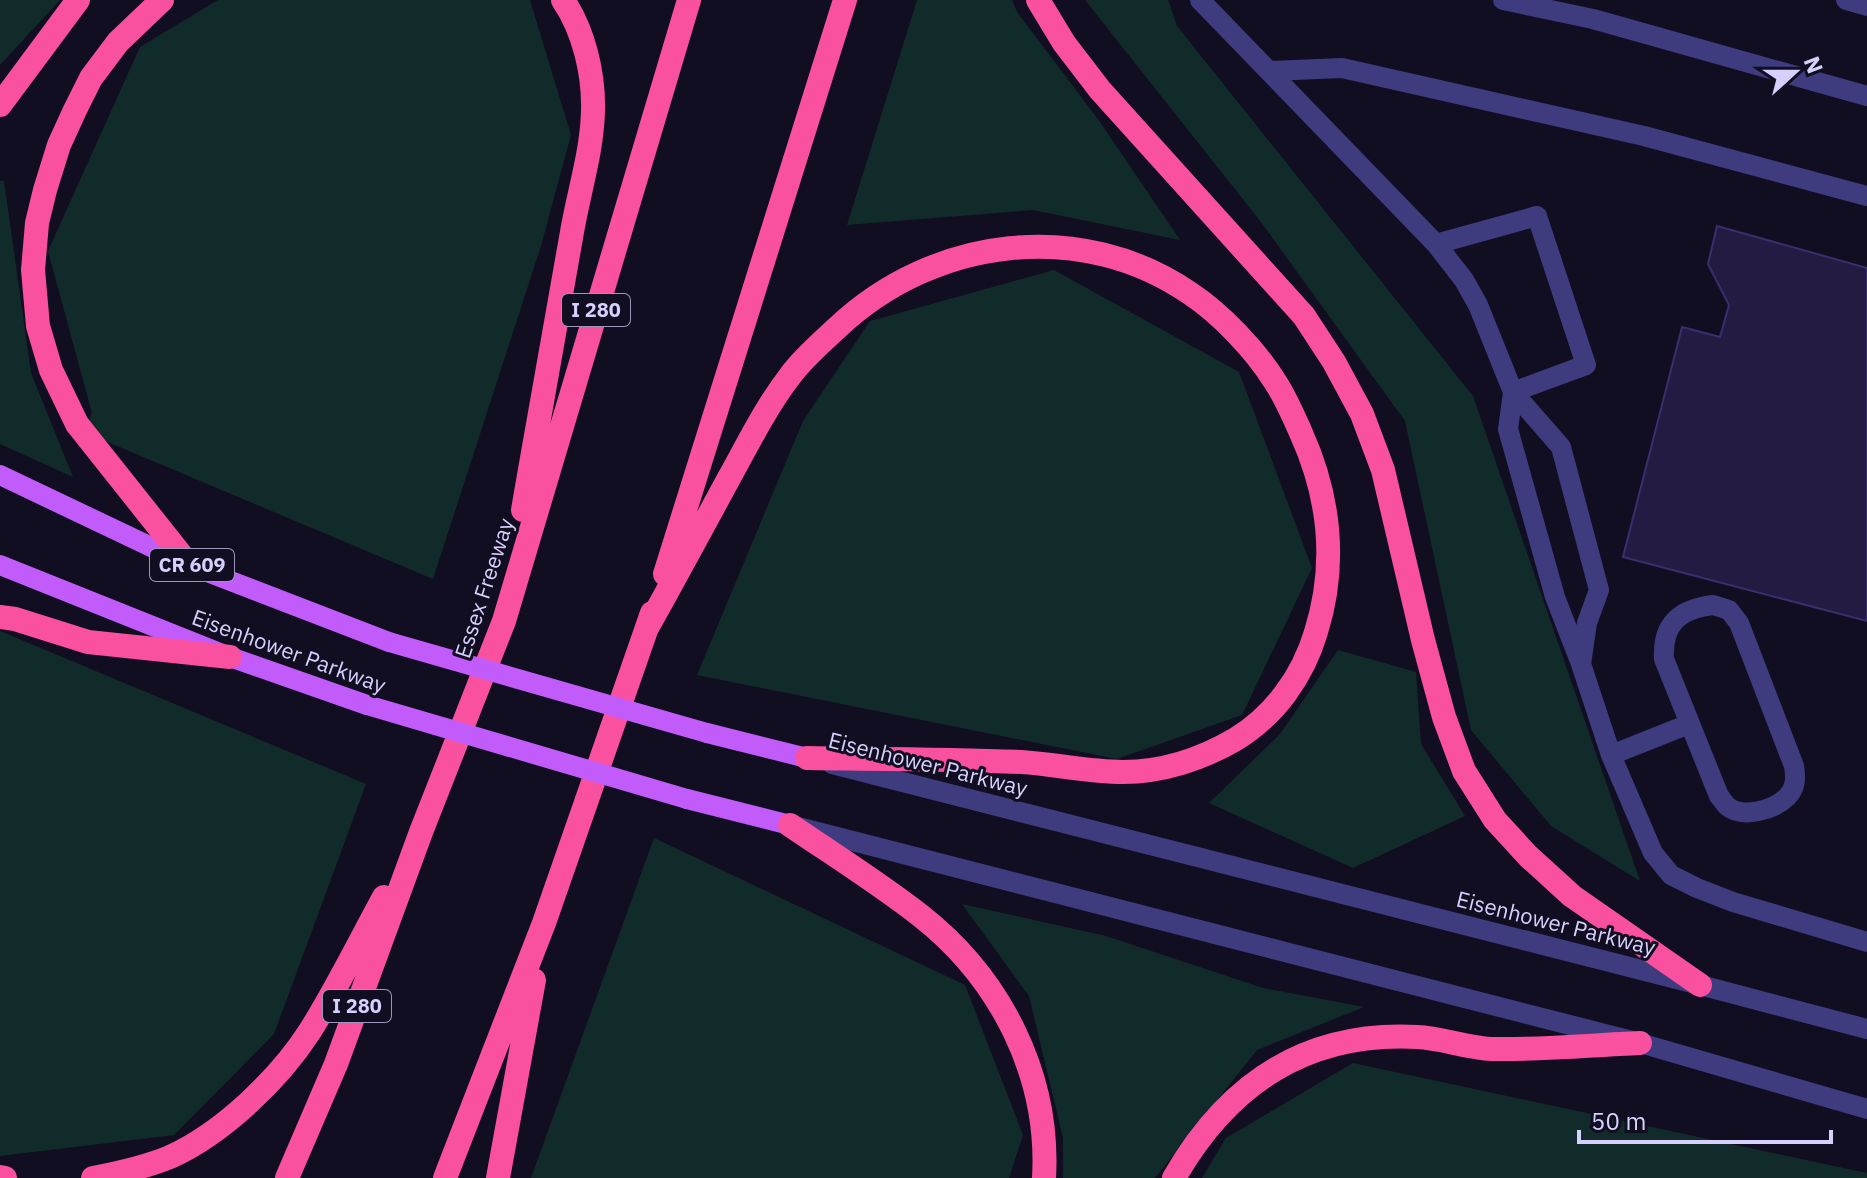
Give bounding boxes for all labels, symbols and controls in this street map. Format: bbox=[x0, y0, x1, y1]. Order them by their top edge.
north arrow bbox=[1755, 32, 1835, 112]
text: N bbox=[1798, 52, 1831, 77]
road number: I 280 bbox=[562, 294, 630, 326]
street label: Essex Freeway bbox=[447, 514, 520, 662]
road number: CR 609 bbox=[150, 549, 234, 581]
street label: Eisenhower Parkway bbox=[188, 602, 390, 699]
street label: Eisenhower Parkway bbox=[825, 725, 1031, 802]
street label: Eisenhower Parkway bbox=[1453, 884, 1659, 961]
road number: I 280 bbox=[323, 990, 391, 1022]
scale bar bbox=[1579, 1094, 1831, 1144]
text: 50 m bbox=[1591, 1105, 1646, 1137]

